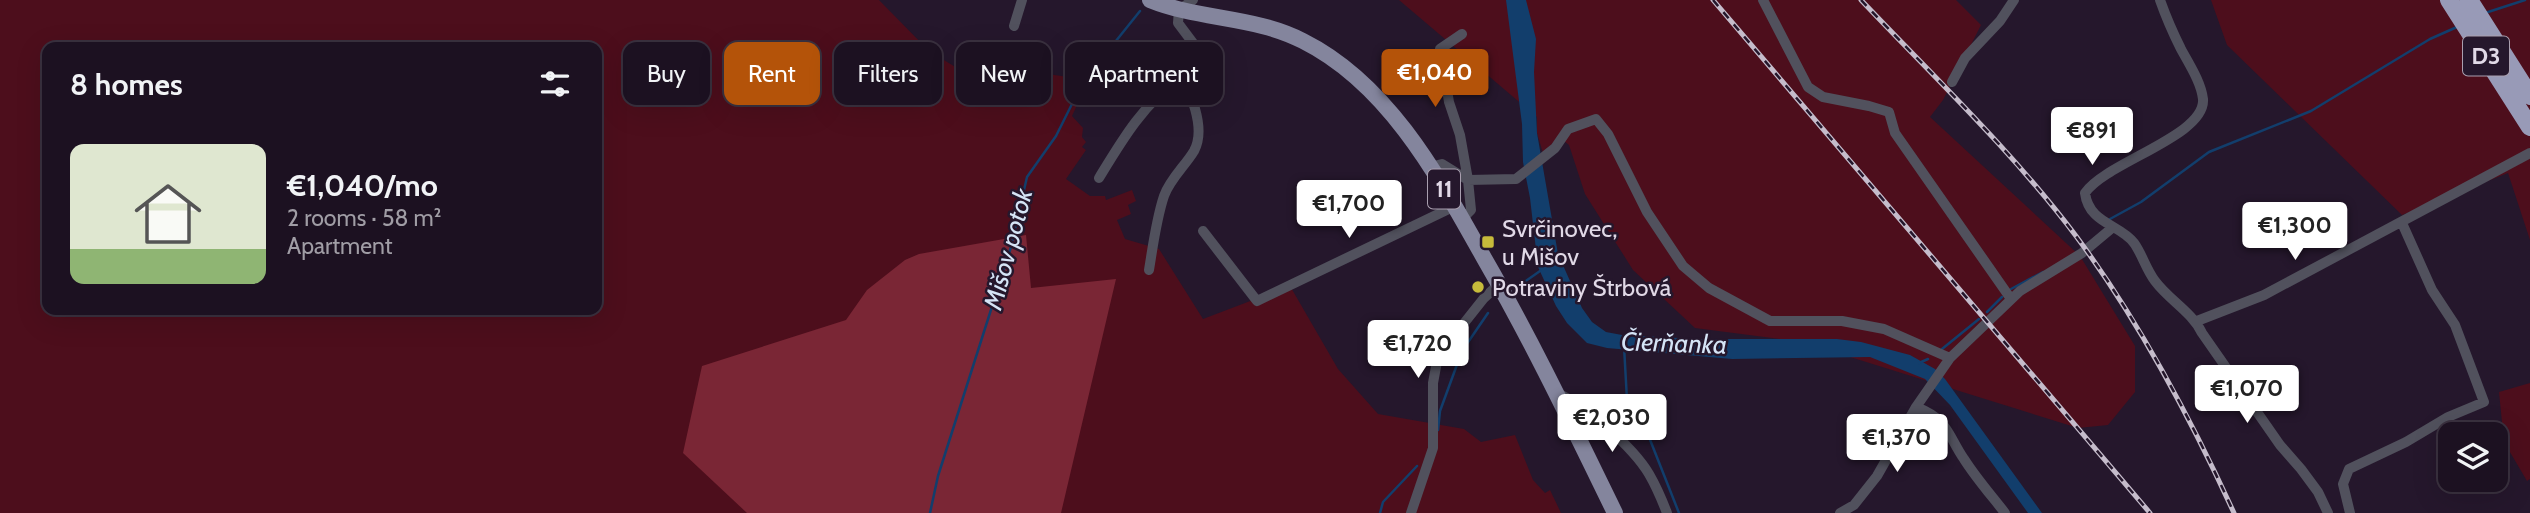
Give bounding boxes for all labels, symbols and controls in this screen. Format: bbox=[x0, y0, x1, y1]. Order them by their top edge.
road number: D3 bbox=[2463, 36, 2509, 76]
chip: Buy bbox=[623, 42, 710, 105]
chip: Rent bbox=[724, 42, 820, 105]
chip: Filters bbox=[834, 42, 942, 105]
chip: New bbox=[956, 42, 1051, 105]
chip: Apartment bbox=[1065, 42, 1223, 105]
pin: €1,040 bbox=[1378, 50, 1492, 109]
text: €1,040 bbox=[1397, 58, 1473, 86]
icon: filters bbox=[536, 65, 574, 103]
text: 8 homes bbox=[70, 66, 183, 103]
pin: €891 bbox=[2051, 108, 2133, 167]
text: €891 bbox=[2067, 116, 2117, 144]
text: €1,040/mo bbox=[287, 167, 438, 204]
road number: 11 bbox=[1428, 170, 1460, 208]
icon: home bbox=[126, 172, 210, 256]
pin: €1,700 bbox=[1292, 180, 1406, 240]
water label: Mišov potok bbox=[976, 184, 1040, 314]
text: €1,700 bbox=[1313, 189, 1385, 217]
pin: €1,300 bbox=[2238, 202, 2352, 262]
text: 2 rooms · 58 m² bbox=[287, 204, 441, 232]
text: €1,300 bbox=[2258, 211, 2332, 239]
place label: Svrčinovec, u Mišov bbox=[1502, 214, 1617, 271]
text: Apartment bbox=[287, 232, 392, 260]
marker: Svrčinovec, u Mišov bbox=[1480, 234, 1496, 250]
place label: Potraviny Štrbová bbox=[1492, 273, 1672, 302]
marker: Potraviny Štrbová bbox=[1470, 279, 1486, 295]
pin: €1,720 bbox=[1361, 320, 1475, 380]
water label: Čierňanka bbox=[1620, 325, 1728, 361]
text: €1,720 bbox=[1384, 329, 1452, 357]
pin: €1,070 bbox=[2190, 366, 2304, 425]
text: €1,070 bbox=[2211, 374, 2283, 402]
pin: €2,030 bbox=[1555, 394, 1669, 454]
text: €2,030 bbox=[1574, 403, 1650, 431]
pin: €1,370 bbox=[1840, 414, 1954, 474]
map controls bbox=[2438, 422, 2508, 492]
button: layers bbox=[2438, 422, 2508, 492]
text: €1,370 bbox=[1863, 423, 1931, 451]

